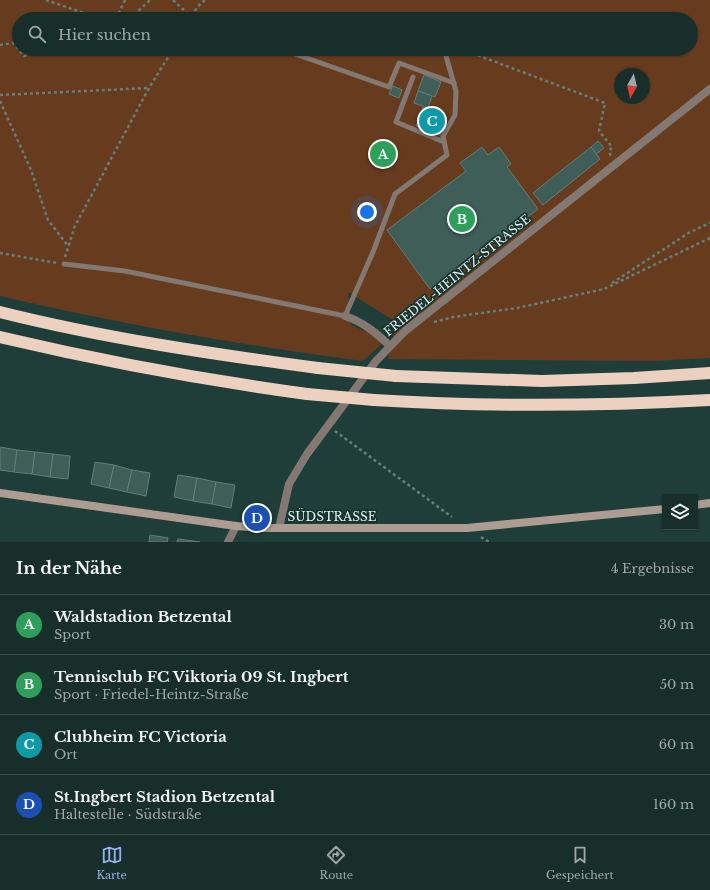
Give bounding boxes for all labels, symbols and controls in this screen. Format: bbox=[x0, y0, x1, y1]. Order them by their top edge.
search box bbox=[12, 12, 698, 56]
icon: search bbox=[26, 23, 48, 45]
text: Hier suchen bbox=[58, 25, 151, 44]
north arrow bbox=[614, 68, 650, 104]
pin: C bbox=[419, 106, 445, 136]
pin: A bbox=[370, 139, 396, 169]
your location bbox=[357, 202, 377, 222]
pin: B bbox=[449, 204, 475, 234]
street label: FRIEDEL-HEINTZ-STRASSE bbox=[380, 211, 534, 339]
map controls bbox=[662, 494, 698, 530]
button: layers bbox=[662, 494, 698, 530]
pin: D bbox=[244, 503, 270, 533]
street label: SÜDSTRASSE bbox=[288, 507, 377, 524]
text: In der Nähe bbox=[16, 558, 122, 579]
text: 4 Ergebnisse bbox=[611, 560, 694, 577]
text: Waldstadion Betzental bbox=[54, 607, 232, 626]
text: A bbox=[24, 616, 34, 633]
text: 30 m bbox=[659, 616, 694, 633]
text: Sport bbox=[54, 626, 91, 643]
text: Tennisclub FC Viktoria 09 St. Ingbert bbox=[54, 667, 349, 686]
text: B bbox=[24, 676, 34, 693]
text: 50 m bbox=[660, 676, 694, 693]
text: Sport · Friedel-Heintz-Straße bbox=[54, 686, 249, 703]
text: Clubheim FC Victoria bbox=[54, 727, 227, 746]
text: C bbox=[24, 736, 34, 753]
text: 60 m bbox=[659, 736, 694, 753]
text: Ort bbox=[54, 746, 77, 763]
text: St.Ingbert Stadion Betzental bbox=[54, 787, 275, 806]
text: D bbox=[23, 796, 35, 813]
text: 160 m bbox=[653, 796, 694, 813]
text: Haltestelle · Südstraße bbox=[54, 806, 202, 823]
tab: Karte bbox=[96, 844, 127, 882]
tab: Route bbox=[320, 844, 353, 882]
tab: Gespeichert bbox=[546, 844, 614, 882]

